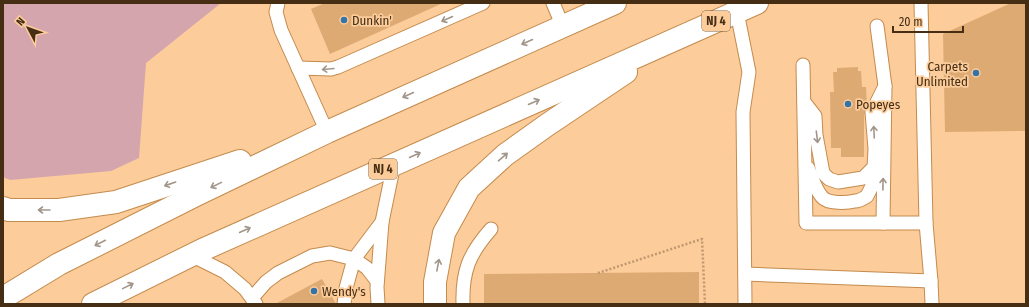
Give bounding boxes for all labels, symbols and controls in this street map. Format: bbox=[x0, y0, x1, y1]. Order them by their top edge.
north arrow bbox=[8, 8, 48, 48]
scale bar bbox=[893, 8, 963, 34]
road number: NJ 4 bbox=[702, 11, 730, 31]
place label: Dunkin' bbox=[352, 13, 392, 28]
text: N bbox=[14, 15, 28, 29]
marker: Dunkin' bbox=[339, 15, 349, 25]
one-way arrow bbox=[442, 15, 454, 23]
text: 20 m bbox=[899, 15, 923, 29]
one-way arrow bbox=[521, 39, 533, 47]
place label: Carpets Unlimited bbox=[916, 59, 968, 89]
one-way arrow bbox=[322, 65, 335, 73]
marker: Carpets Unlimited bbox=[971, 68, 981, 78]
one-way arrow bbox=[403, 92, 415, 99]
place label: Popeyes bbox=[856, 97, 901, 112]
one-way arrow bbox=[528, 98, 540, 105]
marker: Popeyes bbox=[843, 99, 853, 109]
one-way arrow bbox=[870, 126, 877, 139]
one-way arrow bbox=[813, 130, 821, 143]
one-way arrow bbox=[409, 151, 421, 158]
one-way arrow bbox=[497, 153, 508, 162]
road number: NJ 4 bbox=[369, 159, 397, 179]
one-way arrow bbox=[880, 178, 887, 191]
one-way arrow bbox=[164, 181, 177, 188]
one-way arrow bbox=[210, 182, 222, 189]
one-way arrow bbox=[38, 206, 51, 214]
one-way arrow bbox=[239, 226, 251, 234]
one-way arrow bbox=[94, 240, 106, 248]
one-way arrow bbox=[434, 259, 442, 272]
one-way arrow bbox=[122, 282, 134, 289]
place label: Wendy's bbox=[322, 284, 366, 299]
marker: Wendy's bbox=[309, 286, 319, 296]

